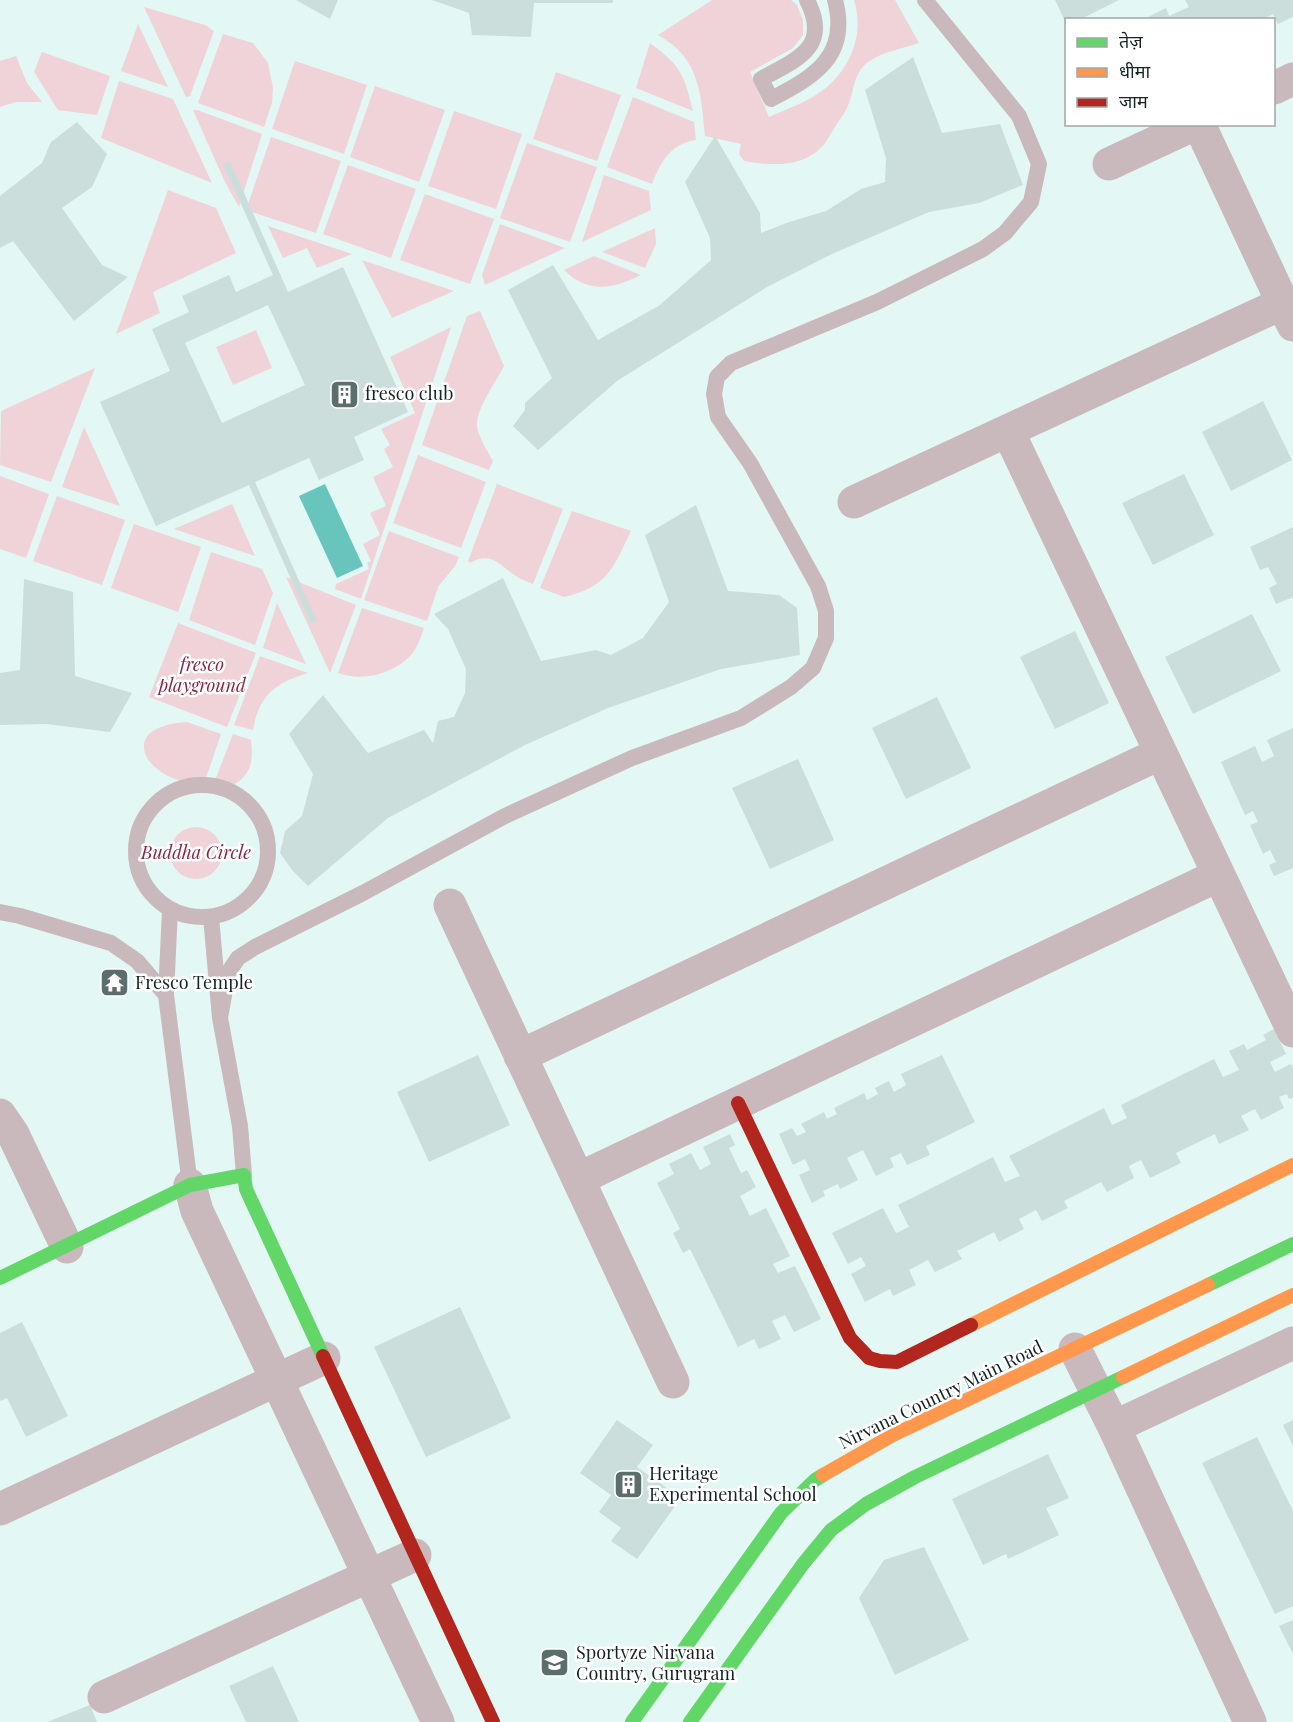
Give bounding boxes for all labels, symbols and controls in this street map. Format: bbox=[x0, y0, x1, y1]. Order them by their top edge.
legend bbox=[1065, 18, 1275, 126]
text: तेज़ bbox=[1119, 29, 1143, 53]
text: धीमा bbox=[1119, 59, 1150, 83]
text: जाम bbox=[1119, 89, 1149, 113]
building icon: fresco club bbox=[328, 378, 360, 410]
place label: fresco club bbox=[365, 381, 453, 405]
park label: fresco playground bbox=[156, 652, 247, 697]
park label: Buddha Circle bbox=[140, 840, 251, 864]
temple icon: Fresco Temple bbox=[98, 967, 130, 999]
place label: Fresco Temple bbox=[135, 970, 253, 994]
street label: Nirvana Country Main Road bbox=[834, 1334, 1047, 1454]
place label: Heritage Experimental School bbox=[649, 1461, 817, 1506]
building icon: Heritage Experimental School bbox=[612, 1468, 644, 1500]
place label: Sportyze Nirvana Country, Gurugram bbox=[576, 1640, 735, 1685]
school or university icon: Sportyze Nirvana Country, Gurugram bbox=[539, 1647, 571, 1679]

